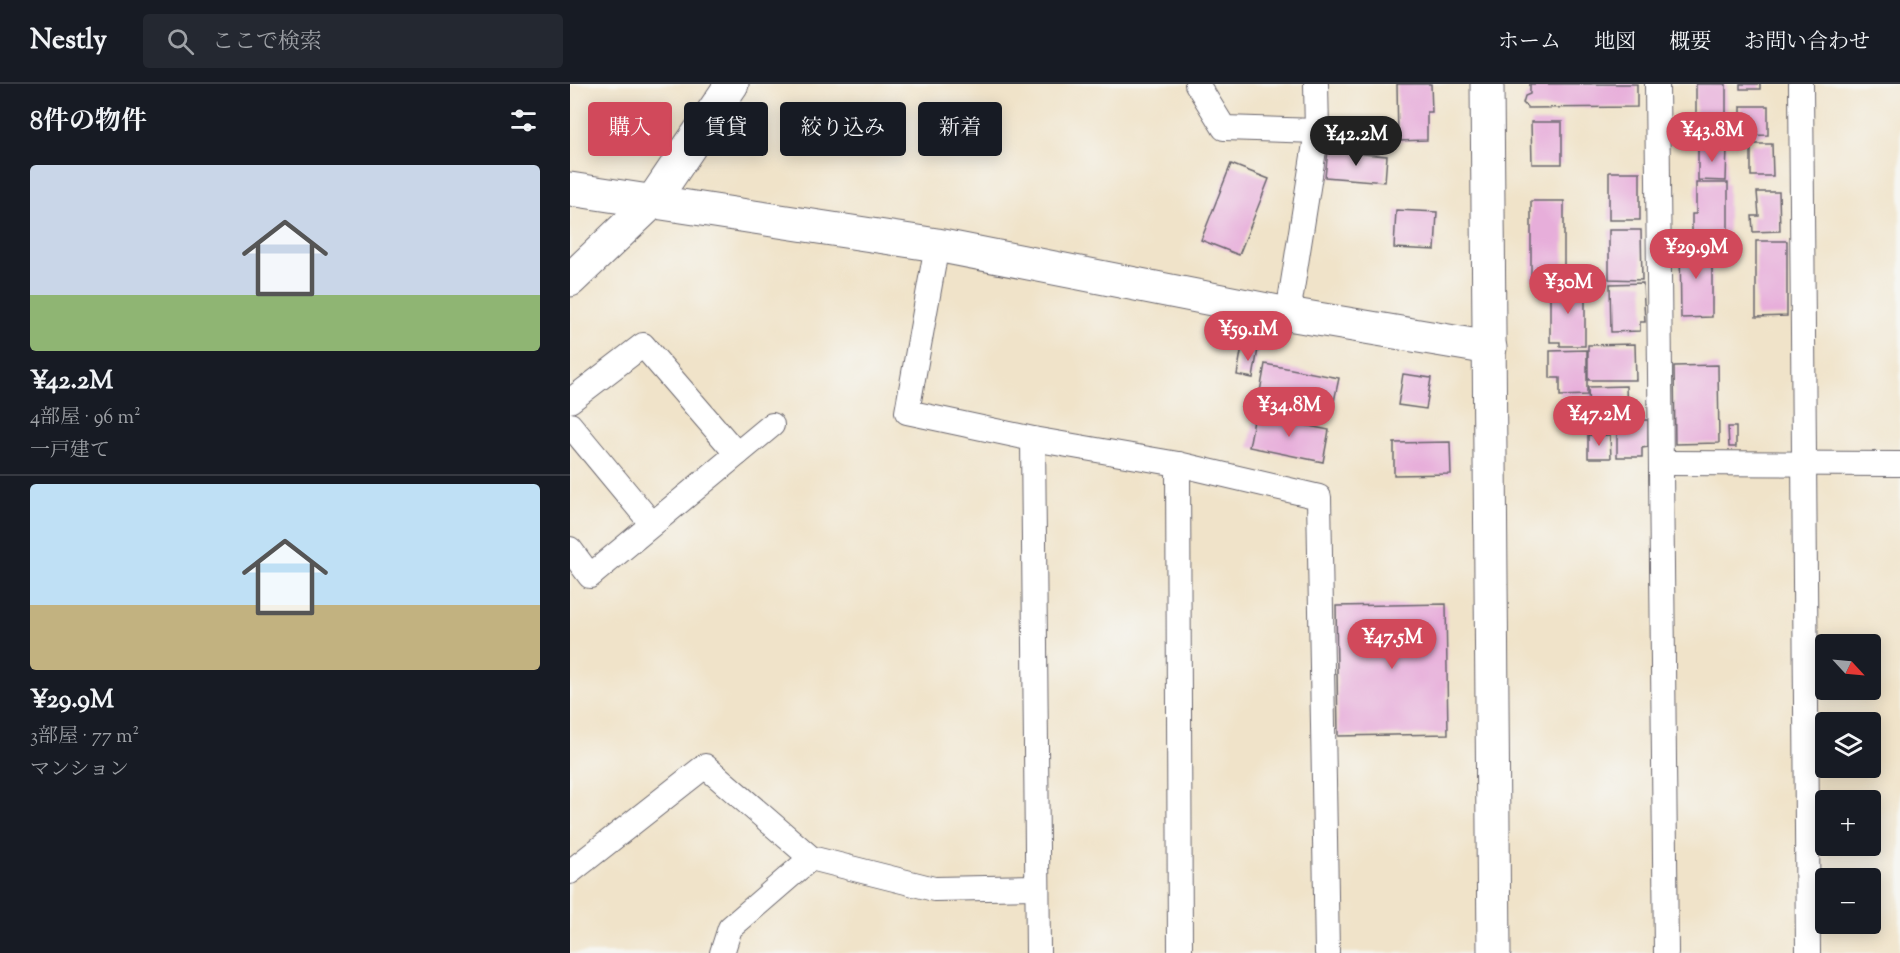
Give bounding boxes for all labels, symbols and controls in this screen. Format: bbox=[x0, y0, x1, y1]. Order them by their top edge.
search box bbox=[143, 14, 563, 68]
text: Nestly bbox=[30, 21, 107, 61]
icon: search bbox=[164, 25, 197, 58]
text: ここで検索 bbox=[212, 27, 322, 59]
text: ホーム bbox=[1498, 28, 1561, 58]
text: 地図 bbox=[1594, 28, 1636, 58]
text: 概要 bbox=[1669, 28, 1711, 58]
text: お問い合わせ bbox=[1744, 28, 1870, 58]
chip: 購入 bbox=[588, 102, 672, 156]
chip: 賃貸 bbox=[684, 102, 768, 156]
chip: 絞り込み bbox=[780, 102, 906, 156]
chip: 新着 bbox=[918, 102, 1002, 156]
text: 8件の物件 bbox=[30, 104, 147, 141]
icon: filters bbox=[507, 104, 540, 137]
pin: ¥43.8M bbox=[1663, 112, 1761, 163]
pin: ¥42.2M bbox=[1307, 116, 1405, 167]
text: ¥43.8M bbox=[1680, 117, 1744, 146]
text: ¥42.2M bbox=[1324, 121, 1388, 150]
icon: home bbox=[231, 204, 339, 312]
pin: ¥29.9M bbox=[1647, 229, 1745, 280]
text: ¥29.9M bbox=[1664, 234, 1728, 263]
pin: ¥30M bbox=[1532, 264, 1604, 315]
text: ¥30M bbox=[1543, 269, 1593, 298]
pin: ¥59.1M bbox=[1199, 311, 1297, 362]
text: ¥59.1M bbox=[1218, 316, 1278, 345]
text: ¥42.2M bbox=[30, 363, 113, 400]
pin: ¥34.8M bbox=[1240, 387, 1338, 438]
text: ¥34.8M bbox=[1257, 392, 1321, 421]
pin: ¥47.2M bbox=[1550, 396, 1648, 447]
text: ¥47.2M bbox=[1567, 401, 1631, 430]
text: 4部屋 · 96 m² bbox=[30, 404, 141, 433]
text: 一戸建て bbox=[30, 437, 110, 466]
icon: home bbox=[231, 523, 339, 631]
pin: ¥47.5M bbox=[1343, 619, 1441, 670]
text: ¥47.5M bbox=[1361, 624, 1423, 653]
north arrow bbox=[1815, 634, 1881, 700]
map controls bbox=[1815, 634, 1881, 934]
text: ¥29.9M bbox=[30, 682, 114, 719]
button: layers bbox=[1815, 712, 1881, 778]
text: 3部屋 · 77 m² bbox=[30, 723, 139, 752]
text: マンション bbox=[30, 756, 129, 785]
button: + bbox=[1815, 790, 1881, 856]
button: − bbox=[1815, 868, 1881, 934]

